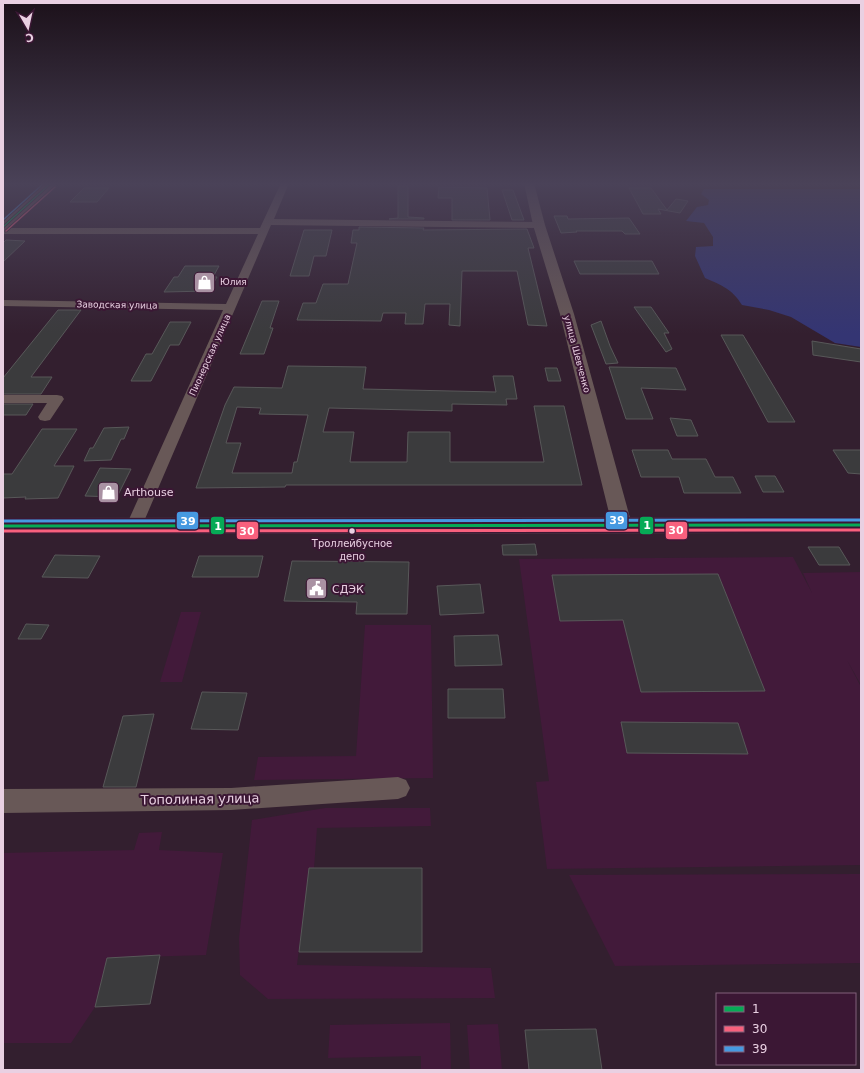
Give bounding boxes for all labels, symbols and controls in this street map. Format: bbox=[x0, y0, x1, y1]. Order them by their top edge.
north arrow bbox=[8, 8, 48, 48]
text: С bbox=[24, 30, 34, 44]
shop icon: Юлия bbox=[192, 269, 218, 295]
place label: Юлия bbox=[220, 277, 247, 287]
street label: Заводская улица bbox=[76, 299, 158, 311]
street label: Пионерская улица bbox=[188, 313, 232, 397]
street label: улица Шевченко bbox=[562, 314, 592, 394]
shop icon: Arthouse bbox=[96, 479, 122, 505]
place label: Arthouse bbox=[124, 486, 174, 499]
line badge: 39 bbox=[176, 511, 199, 530]
line badge: 39 bbox=[605, 511, 628, 530]
text: 39 bbox=[609, 514, 625, 527]
text: 39 bbox=[180, 515, 196, 528]
line badge: 1 bbox=[210, 516, 225, 535]
line badge: 1 bbox=[639, 516, 654, 535]
text: 1 bbox=[643, 519, 651, 532]
text: 1 bbox=[214, 520, 222, 533]
line badge: 30 bbox=[236, 521, 259, 540]
line badge: 30 bbox=[665, 521, 688, 540]
text: 30 bbox=[668, 524, 684, 537]
text: 30 bbox=[239, 525, 255, 538]
marker: Троллейбусное депо bbox=[347, 526, 357, 536]
place label: Троллейбусное депо bbox=[311, 538, 392, 562]
public building icon: СДЭК bbox=[304, 576, 330, 602]
place label: СДЭК bbox=[332, 583, 364, 596]
street label: Тополиная улица bbox=[139, 790, 260, 808]
legend bbox=[716, 993, 856, 1065]
text: 1 bbox=[752, 1002, 760, 1016]
text: 30 bbox=[752, 1022, 767, 1036]
text: 39 bbox=[752, 1042, 767, 1056]

